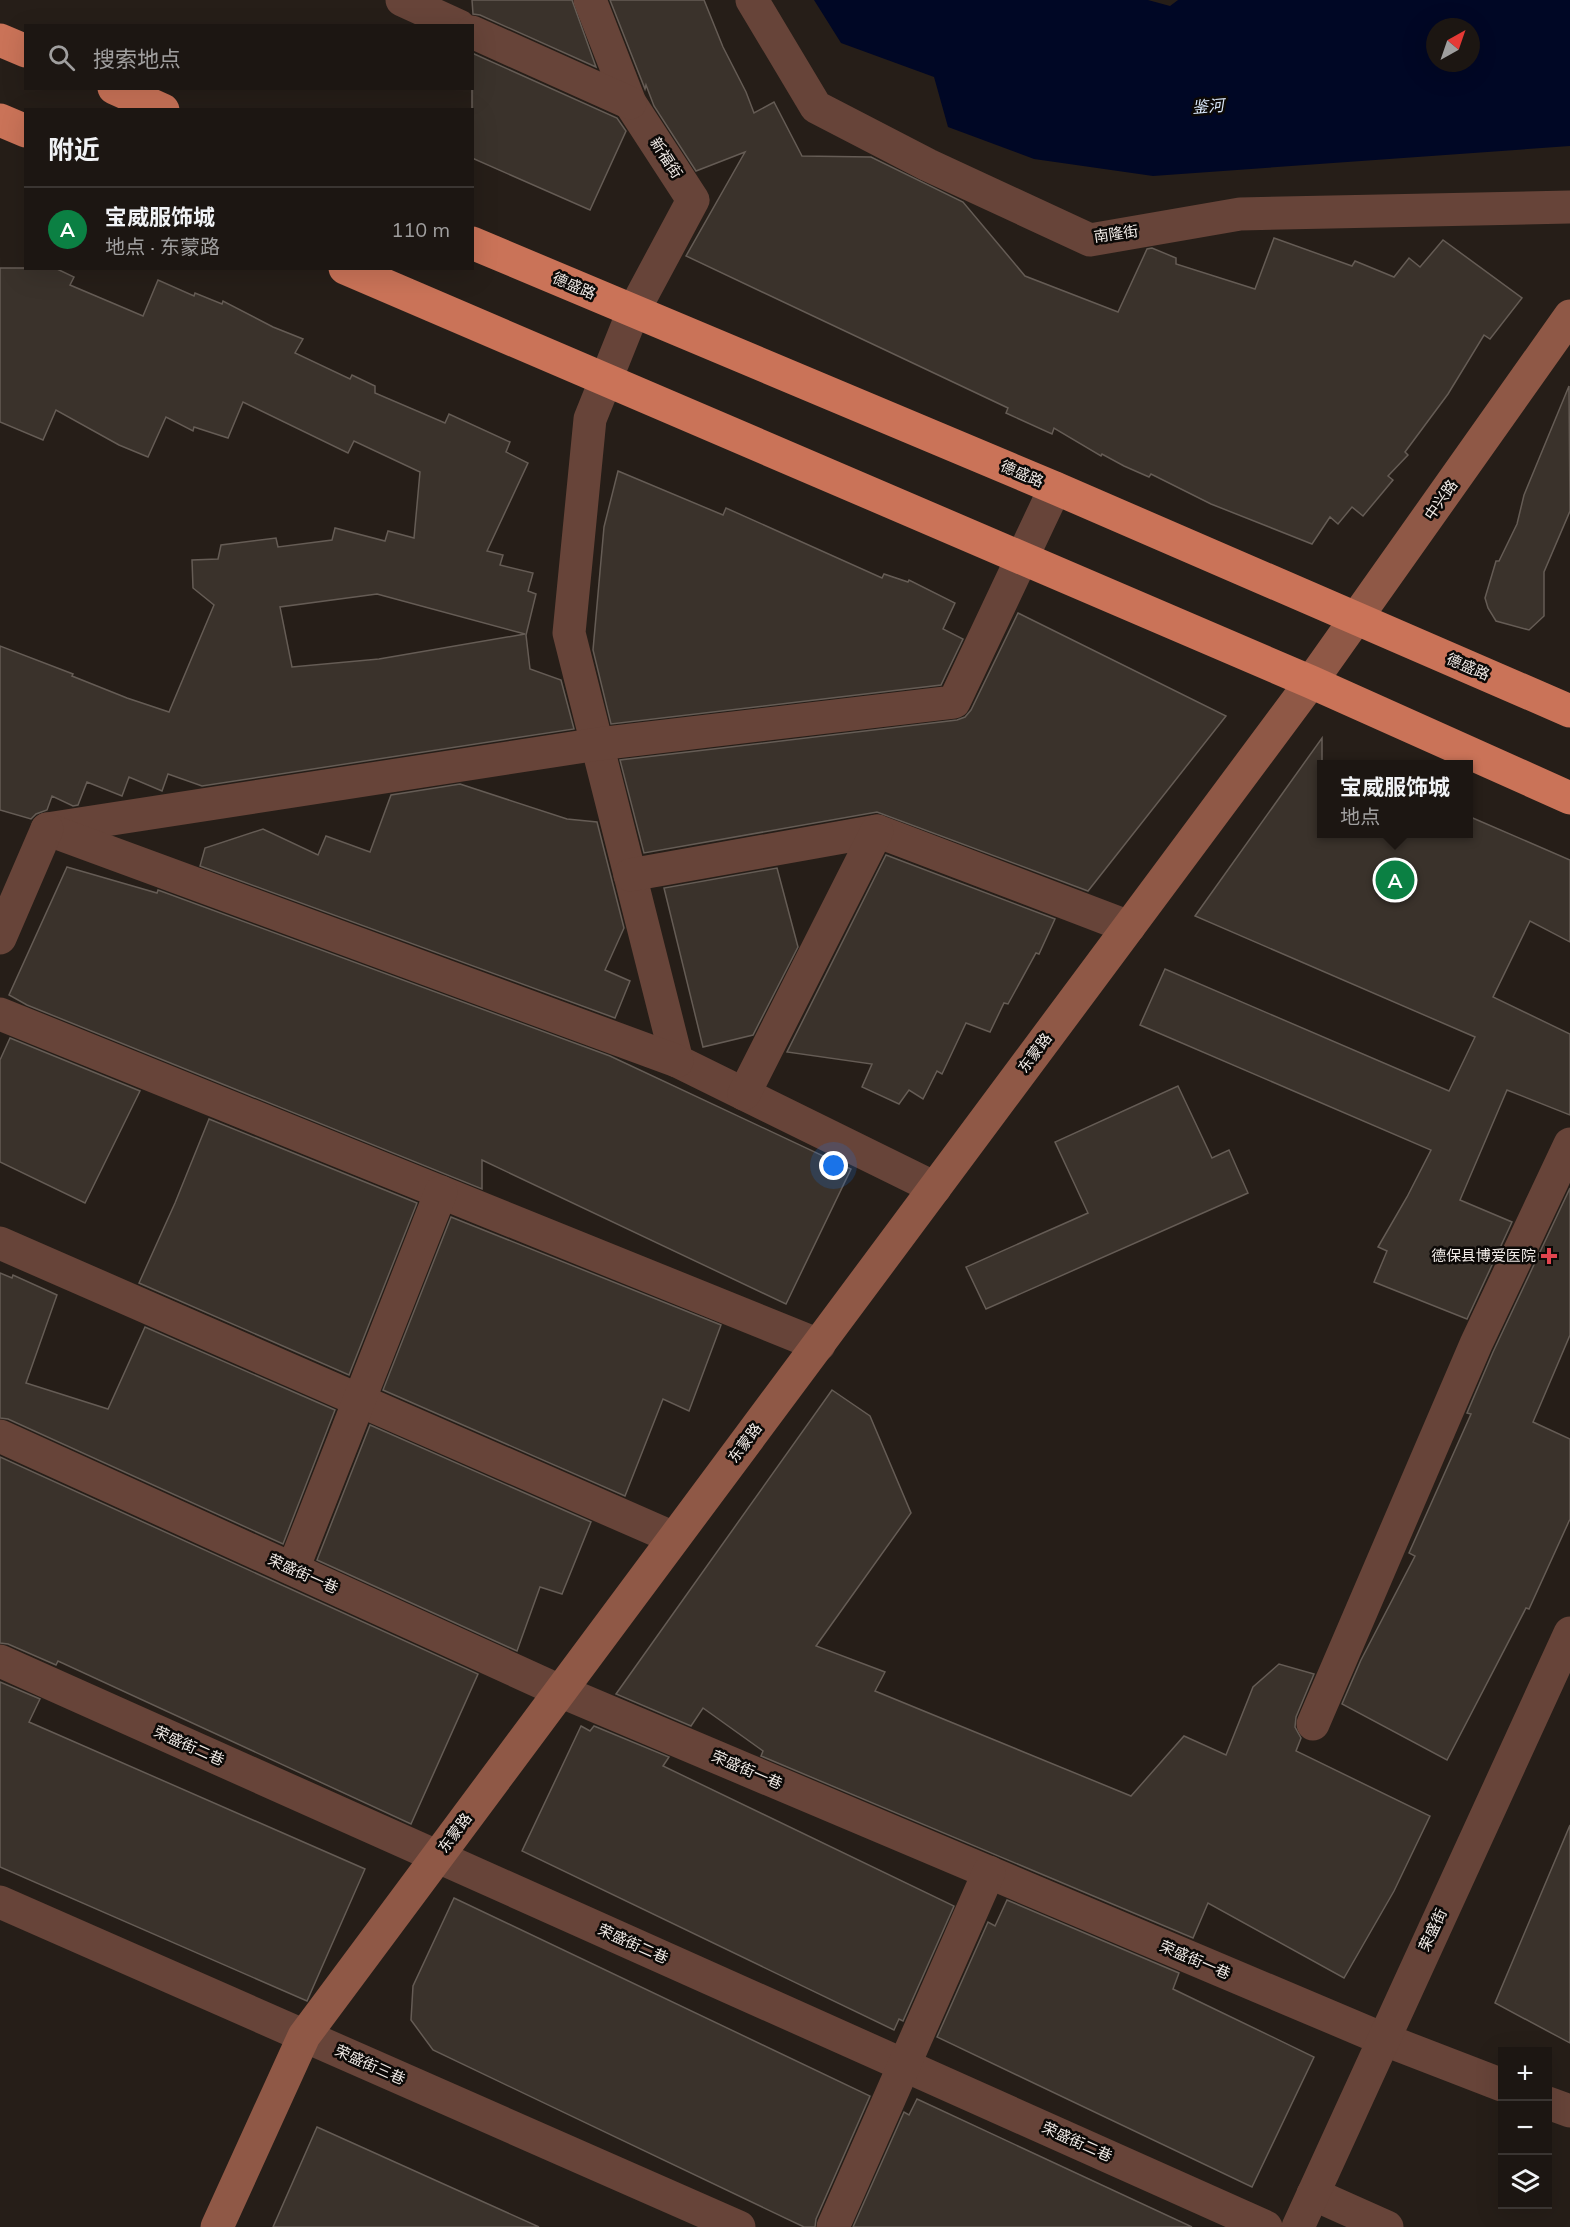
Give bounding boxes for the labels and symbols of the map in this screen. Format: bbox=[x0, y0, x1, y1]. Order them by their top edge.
north arrow bbox=[1426, 18, 1480, 72]
water label: 鉴河 bbox=[1191, 94, 1228, 117]
street label: 新福街 bbox=[646, 134, 687, 182]
street label: 南隆街 bbox=[1092, 221, 1140, 246]
street label: 德盛路 bbox=[550, 268, 599, 303]
street label: 德盛路 bbox=[998, 456, 1047, 491]
street label: 中兴路 bbox=[1420, 476, 1461, 524]
street label: 德盛路 bbox=[1444, 649, 1493, 684]
pin: A bbox=[1376, 858, 1414, 902]
street label: 东蒙路 bbox=[1013, 1029, 1056, 1076]
your location bbox=[819, 1151, 848, 1180]
place label: 德保县博爱医院 bbox=[1431, 1246, 1536, 1265]
marker: 德保县博爱医院 bbox=[1540, 1247, 1558, 1265]
street label: 东蒙路 bbox=[723, 1419, 766, 1466]
street label: 荣盛街一巷 bbox=[265, 1550, 341, 1597]
street label: 荣盛街二巷 bbox=[151, 1722, 227, 1769]
street label: 荣盛街一巷 bbox=[709, 1746, 785, 1793]
street label: 东蒙路 bbox=[433, 1809, 476, 1856]
street label: 荣盛街 bbox=[1414, 1905, 1451, 1954]
street label: 荣盛街二巷 bbox=[595, 1920, 671, 1967]
street label: 荣盛街一巷 bbox=[1157, 1936, 1233, 1983]
street label: 荣盛街三巷 bbox=[332, 2041, 408, 2088]
street label: 荣盛街二巷 bbox=[1039, 2118, 1115, 2165]

